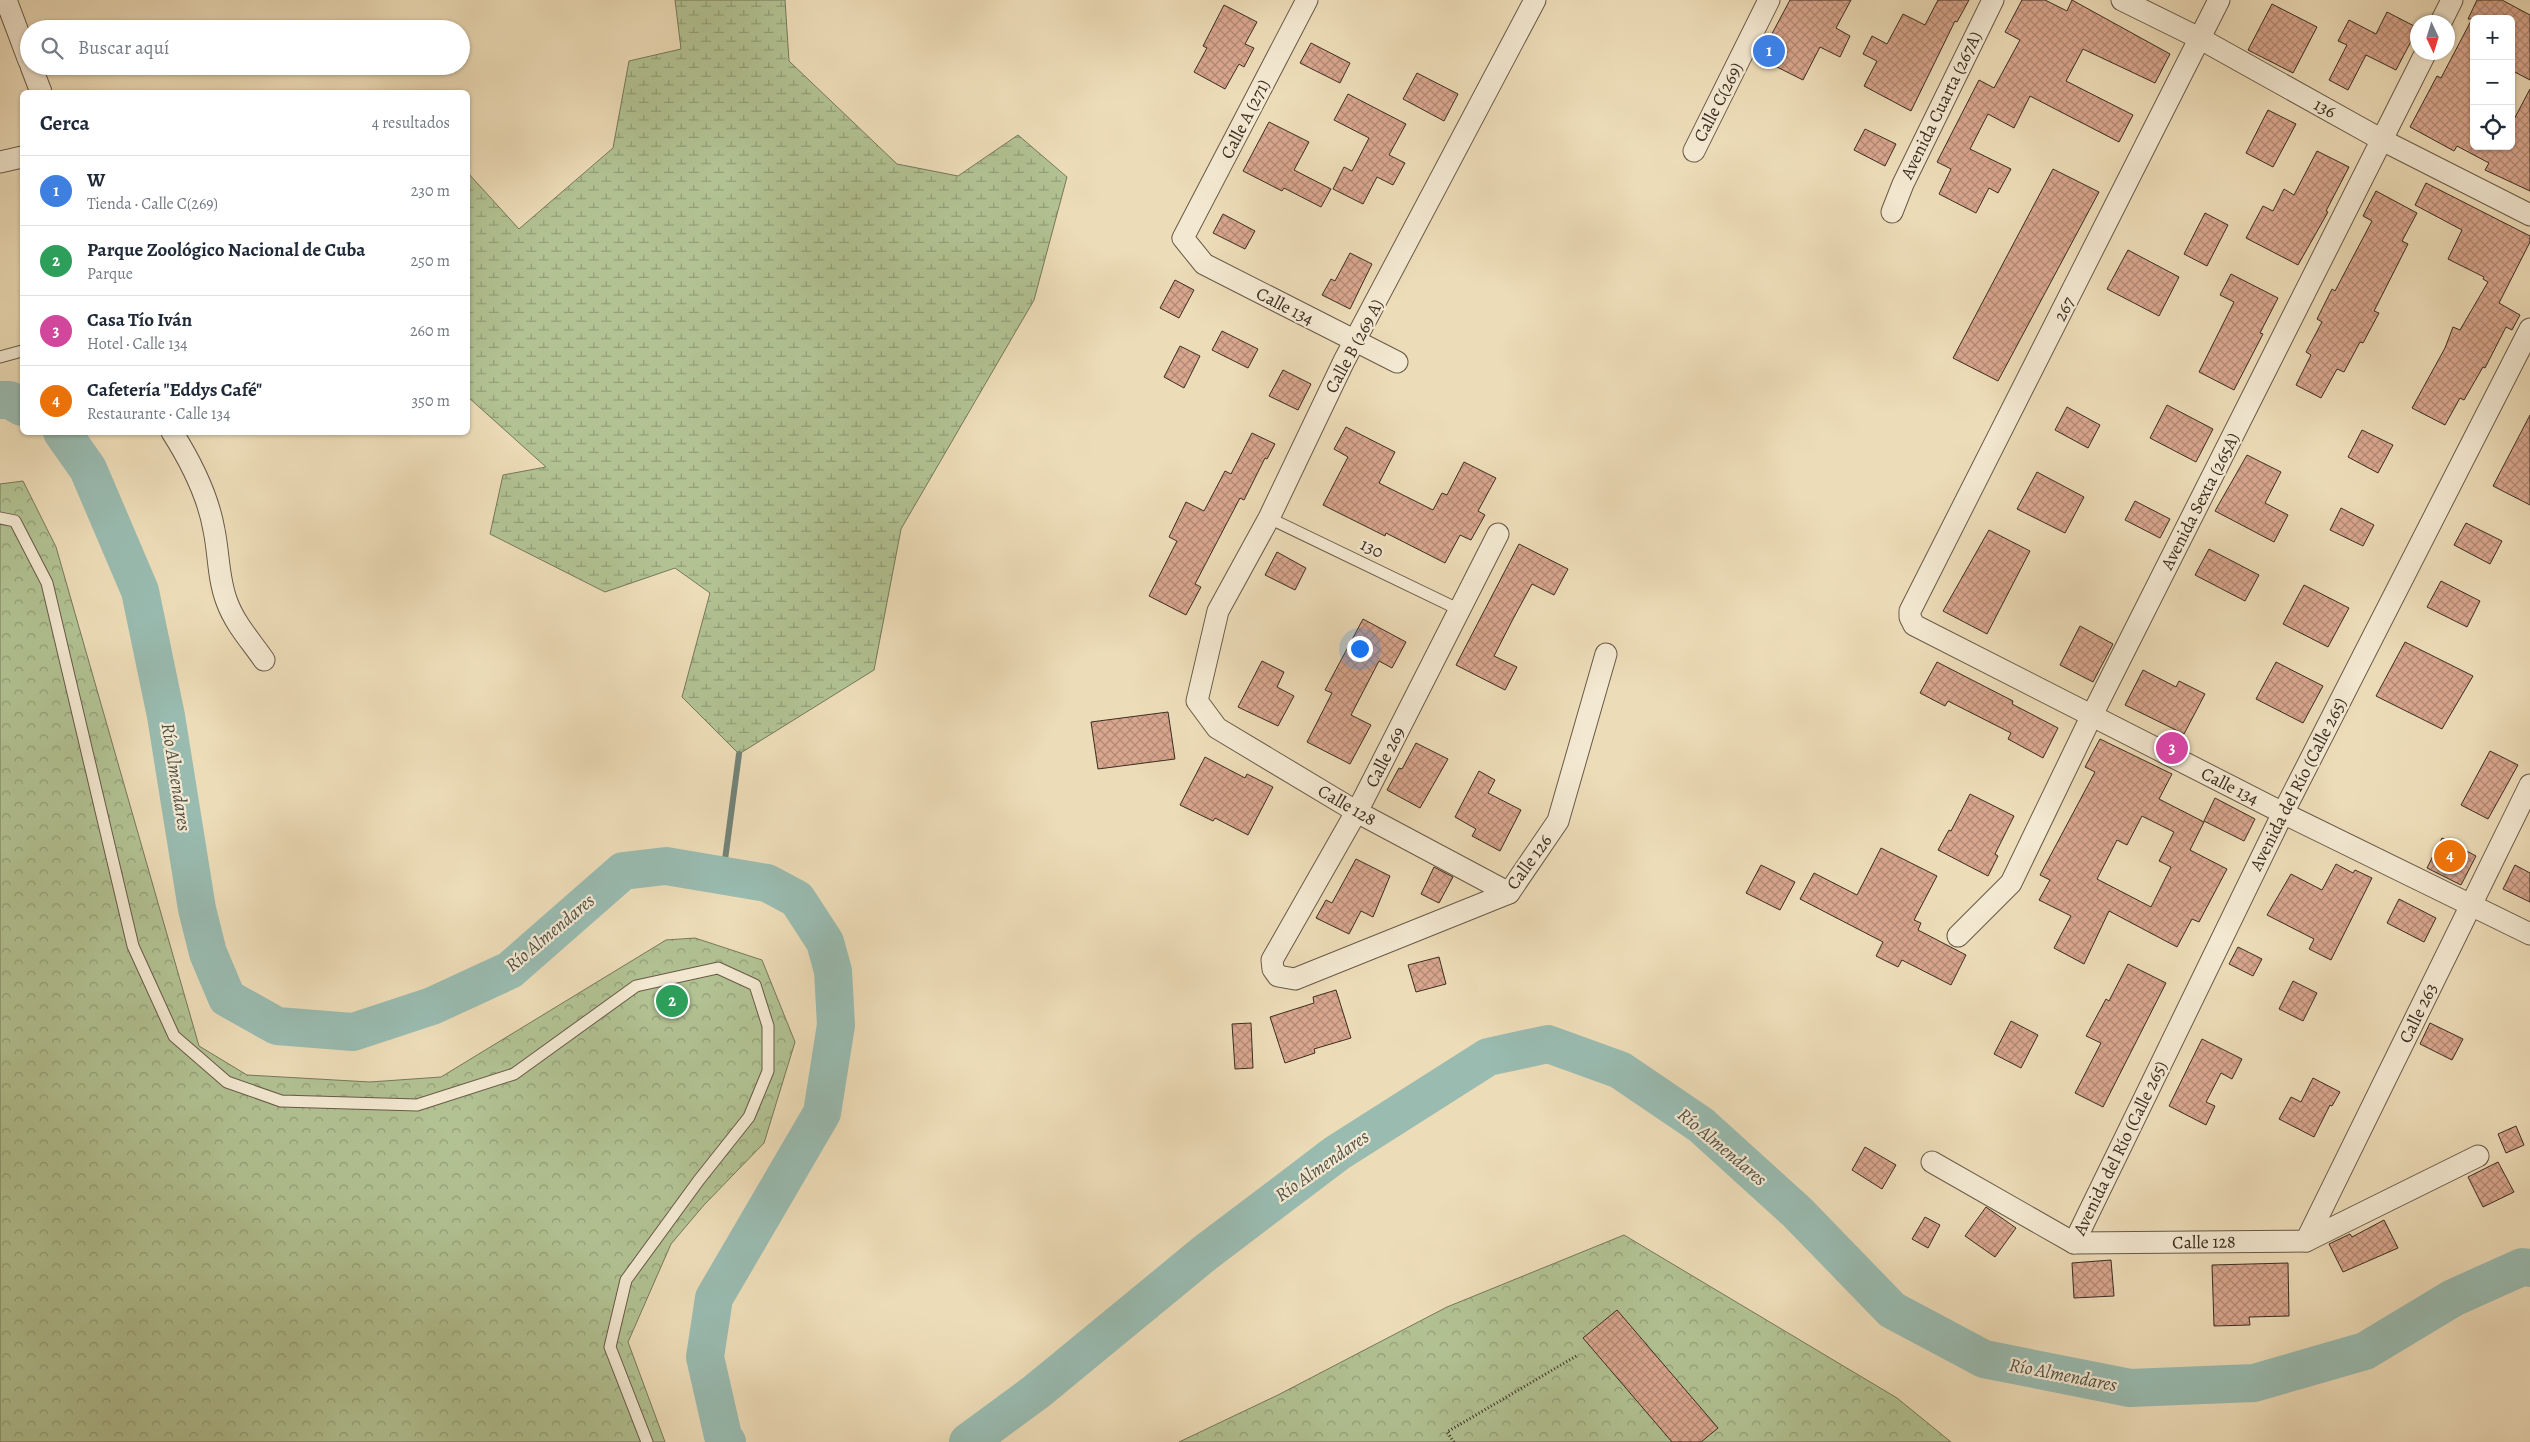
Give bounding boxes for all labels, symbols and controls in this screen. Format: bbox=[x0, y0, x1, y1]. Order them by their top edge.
north arrow bbox=[2410, 15, 2455, 60]
map controls bbox=[2470, 15, 2515, 150]
button: + bbox=[2470, 15, 2515, 60]
search box bbox=[20, 20, 470, 75]
street label: Avenida Cuarta (267A) bbox=[1894, 27, 1987, 184]
pin: 1 bbox=[1753, 32, 1785, 70]
icon: search bbox=[38, 34, 66, 62]
text: Buscar aquí bbox=[78, 35, 169, 61]
street label: Calle C(269) bbox=[1688, 58, 1748, 146]
button: − bbox=[2470, 60, 2515, 105]
street label: Calle A (271) bbox=[1215, 75, 1275, 163]
street label: 136 bbox=[2310, 92, 2340, 124]
button: locate bbox=[2470, 105, 2515, 150]
text: Cerca bbox=[40, 109, 90, 137]
text: 4 resultados bbox=[372, 112, 450, 134]
text: W bbox=[87, 167, 105, 193]
text: 1 bbox=[53, 180, 59, 202]
text: 230 m bbox=[411, 180, 450, 202]
text: Tienda · Calle C(269) bbox=[87, 193, 218, 215]
text: Parque Zoológico Nacional de Cuba bbox=[87, 237, 365, 263]
text: 2 bbox=[52, 250, 60, 272]
text: 250 m bbox=[411, 250, 450, 272]
text: Parque bbox=[87, 263, 133, 285]
street label: Calle 134 bbox=[1252, 281, 1318, 331]
street label: 267 bbox=[2048, 292, 2080, 325]
street label: Calle B (269 A) bbox=[1319, 295, 1389, 397]
text: Casa Tío Iván bbox=[87, 307, 192, 333]
text: 3 bbox=[53, 320, 59, 342]
text: 260 m bbox=[410, 320, 450, 342]
text: Hotel · Calle 134 bbox=[87, 333, 188, 355]
text: Cafetería "Eddys Café" bbox=[87, 377, 262, 403]
text: 4 bbox=[52, 390, 60, 412]
text: 350 m bbox=[411, 390, 450, 412]
text: Restaurante · Calle 134 bbox=[87, 403, 230, 425]
street label: Avenida Sexta (265A) bbox=[2155, 428, 2245, 575]
street label: 130 bbox=[1356, 532, 1388, 564]
your location bbox=[1347, 636, 1373, 662]
street label: Avenida del Río (Calle 265) bbox=[2243, 693, 2352, 876]
water label: Río Almendares bbox=[155, 721, 197, 834]
street label: Calle 269 bbox=[1360, 723, 1410, 791]
pin: 3 bbox=[2156, 729, 2188, 767]
street label: Calle 134 bbox=[2197, 761, 2263, 811]
street label: Calle 128 bbox=[1313, 779, 1381, 831]
street label: Calle 126 bbox=[1501, 829, 1557, 895]
pin: 4 bbox=[2434, 837, 2466, 875]
water label: Río Almendares bbox=[500, 888, 601, 978]
street label: Calle 263 bbox=[2393, 979, 2443, 1047]
pin: 2 bbox=[656, 982, 688, 1020]
street label: Avenida del Río (Calle 265) bbox=[2067, 1057, 2173, 1240]
water label: Río Almendares bbox=[1672, 1102, 1773, 1192]
water label: Río Almendares bbox=[1270, 1124, 1375, 1208]
street label: Calle 128 bbox=[2172, 1229, 2236, 1255]
water label: Río Almendares bbox=[2007, 1352, 2120, 1398]

